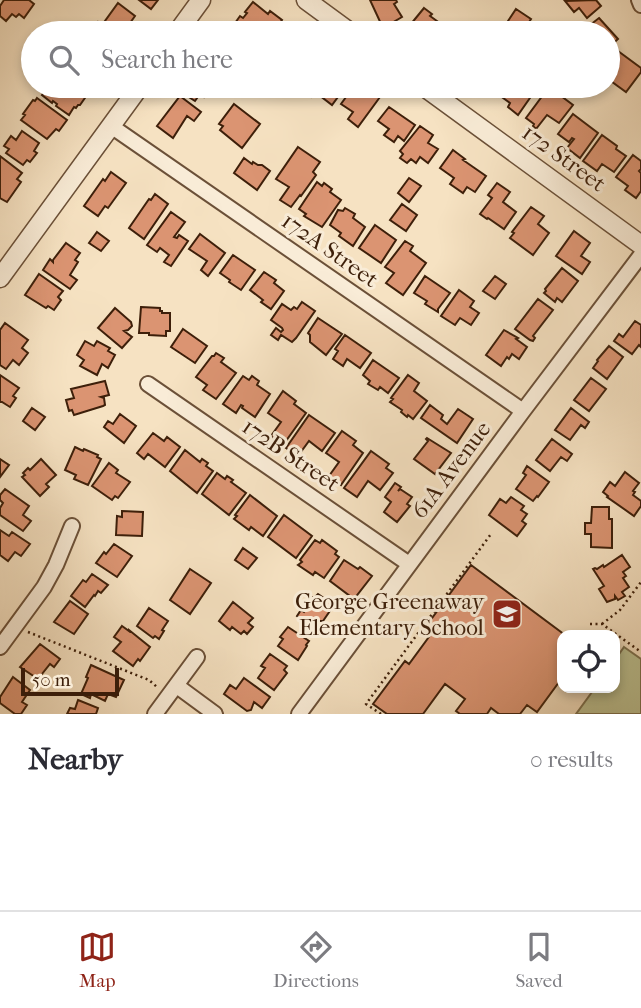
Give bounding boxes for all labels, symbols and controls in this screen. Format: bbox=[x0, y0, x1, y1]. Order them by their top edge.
search box bbox=[21, 21, 620, 98]
icon: search bbox=[45, 41, 83, 79]
text: Search here bbox=[101, 44, 233, 75]
street label: 172 Street bbox=[517, 119, 611, 197]
street label: 172A Street bbox=[277, 207, 383, 293]
street label: 172B Street bbox=[237, 413, 345, 497]
street label: 61A Avenue bbox=[406, 416, 496, 524]
place label: George Greenaway Elementary School bbox=[295, 588, 485, 641]
school or university icon: George Greenaway Elementary School bbox=[490, 597, 524, 631]
map controls bbox=[557, 630, 620, 693]
button: locate bbox=[557, 630, 620, 693]
scale bar bbox=[21, 665, 119, 697]
text: 50 m bbox=[32, 669, 71, 691]
text: Nearby bbox=[28, 742, 123, 777]
text: 0 results bbox=[530, 746, 613, 773]
tab: Map bbox=[78, 928, 116, 992]
tab: Directions bbox=[273, 928, 359, 992]
tab: Saved bbox=[515, 928, 563, 992]

